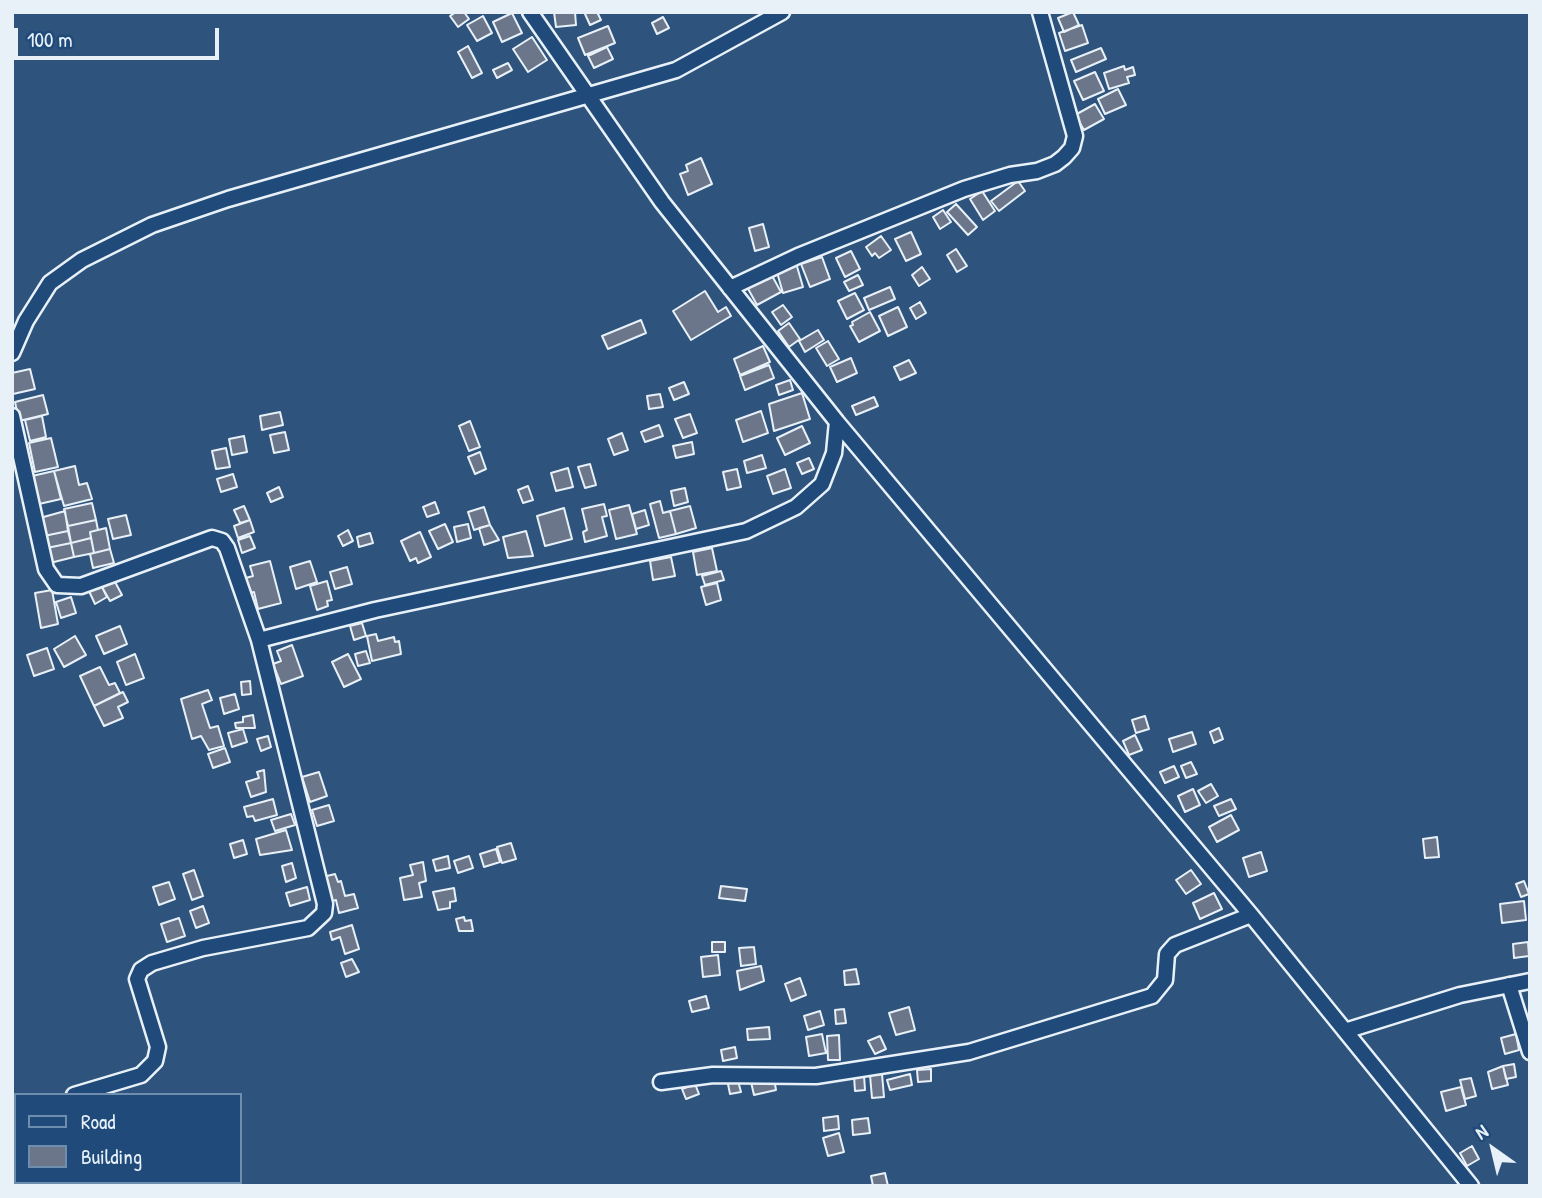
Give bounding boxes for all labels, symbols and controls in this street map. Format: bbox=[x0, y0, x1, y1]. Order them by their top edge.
scale bar bbox=[18, 14, 222, 58]
text: 100 m bbox=[27, 25, 73, 54]
legend bbox=[14, 1093, 242, 1184]
text: Road bbox=[81, 1107, 115, 1136]
north arrow bbox=[1458, 1114, 1528, 1184]
text: N bbox=[1470, 1118, 1493, 1145]
text: Building bbox=[81, 1142, 142, 1171]

